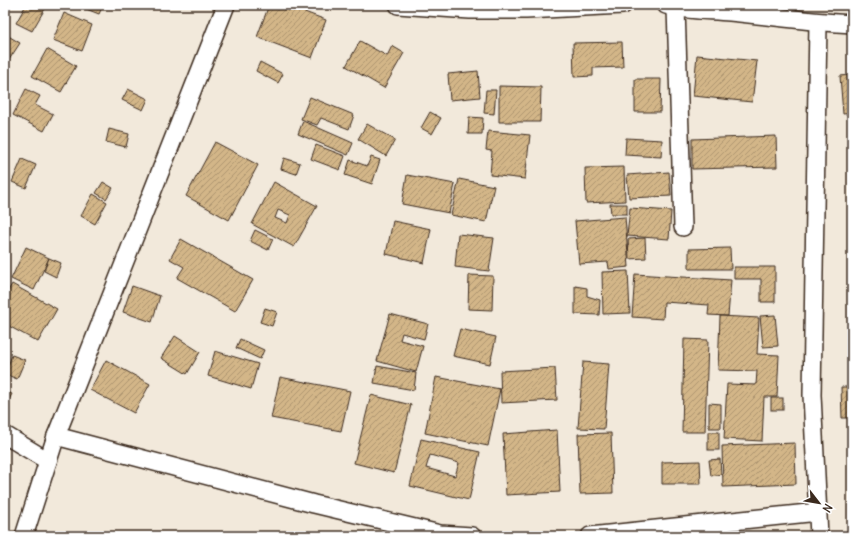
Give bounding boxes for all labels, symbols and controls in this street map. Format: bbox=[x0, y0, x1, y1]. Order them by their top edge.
north arrow bbox=[799, 483, 839, 523]
text: N bbox=[820, 501, 836, 515]

